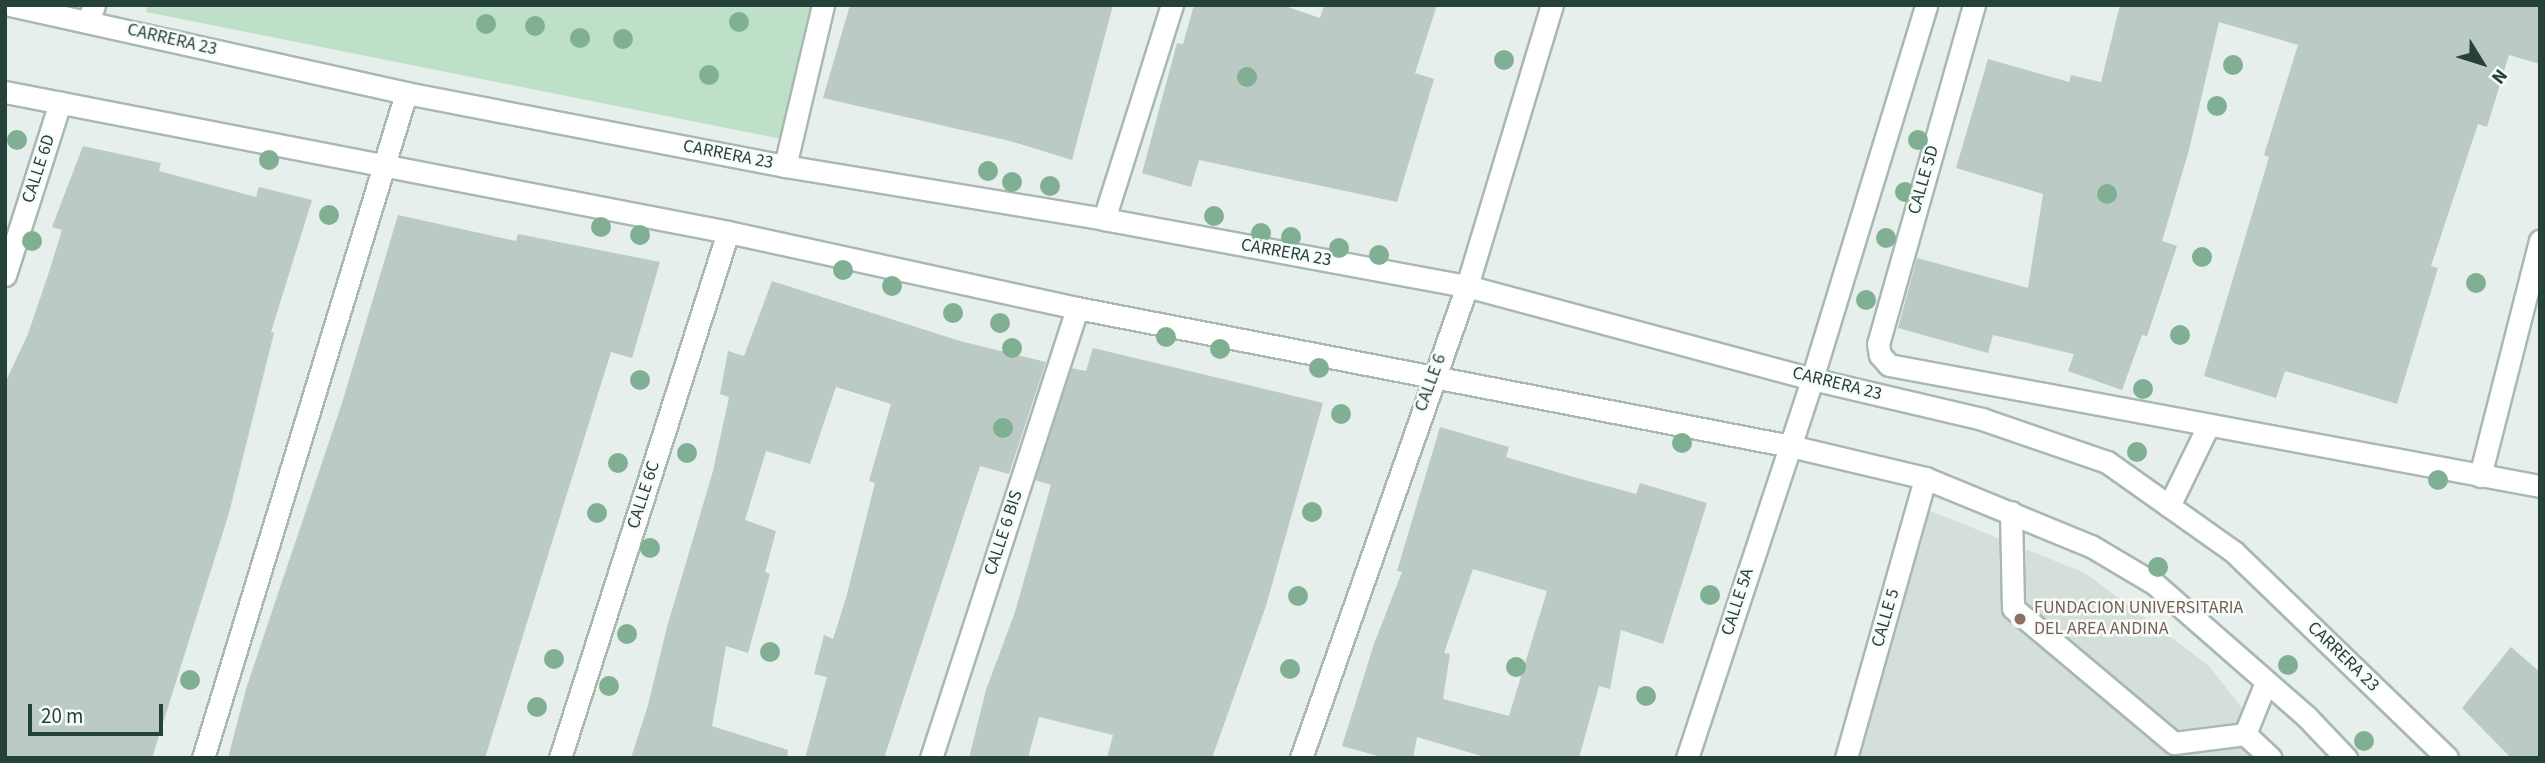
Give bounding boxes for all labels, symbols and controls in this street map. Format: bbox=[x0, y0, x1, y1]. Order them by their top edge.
street label: CARRERA 23 bbox=[125, 19, 219, 61]
north arrow bbox=[2447, 28, 2517, 98]
text: N bbox=[2484, 63, 2513, 90]
street label: CALLE 6D bbox=[18, 132, 60, 206]
street label: CARRERA 23 bbox=[681, 136, 775, 174]
street label: CALLE 5D bbox=[1904, 143, 1944, 217]
street label: CARRERA 23 bbox=[1239, 234, 1333, 272]
street label: CALLE 6 bbox=[1411, 351, 1451, 415]
street label: CARRERA 23 bbox=[1790, 362, 1884, 406]
street label: CALLE 6C bbox=[623, 458, 665, 532]
street label: CALLE 6 BIS bbox=[980, 488, 1028, 578]
street label: CALLE 5A bbox=[1717, 566, 1759, 638]
street label: CALLE 5 bbox=[1867, 586, 1905, 650]
place label: FUNDACION UNIVERSITARIA DEL AREA ANDINA bbox=[2034, 598, 2243, 640]
marker: FUNDACION UNIVERSITARIA DEL AREA ANDINA bbox=[2012, 611, 2028, 627]
street label: CARRERA 23 bbox=[2303, 617, 2383, 697]
scale bar bbox=[32, 690, 166, 734]
text: 20 m bbox=[41, 701, 83, 731]

